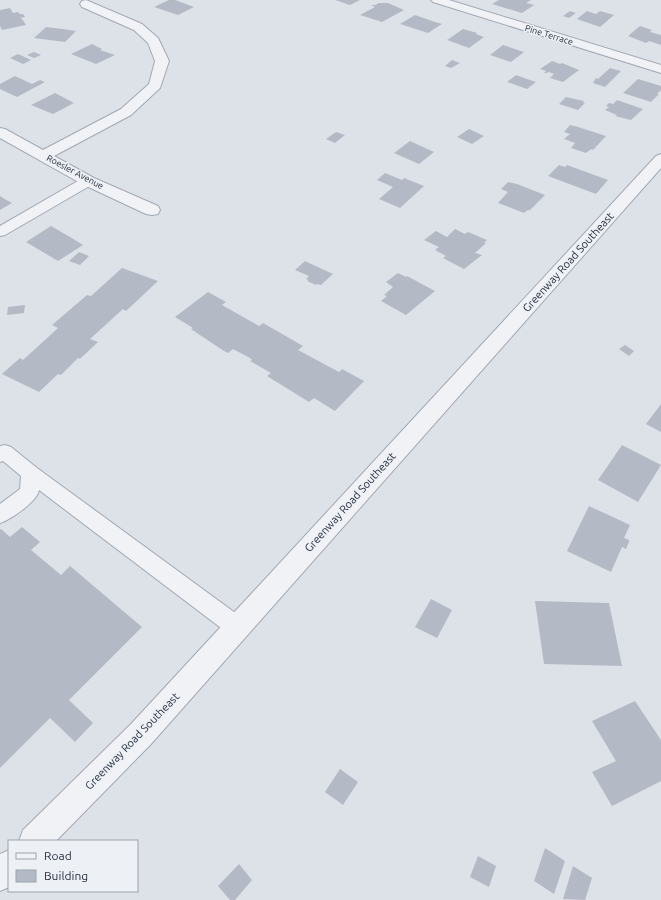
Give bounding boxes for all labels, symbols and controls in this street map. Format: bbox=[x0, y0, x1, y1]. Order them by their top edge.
street label: Pine Terrace bbox=[524, 23, 574, 47]
street label: Roesler Avenue bbox=[45, 153, 105, 191]
street label: Greenway Road Southeast bbox=[520, 209, 616, 314]
street label: Greenway Road Southeast bbox=[302, 449, 398, 554]
street label: Greenway Road Southeast bbox=[83, 690, 182, 792]
legend bbox=[8, 840, 138, 892]
text: Road bbox=[44, 849, 72, 862]
text: Building bbox=[44, 869, 88, 882]

